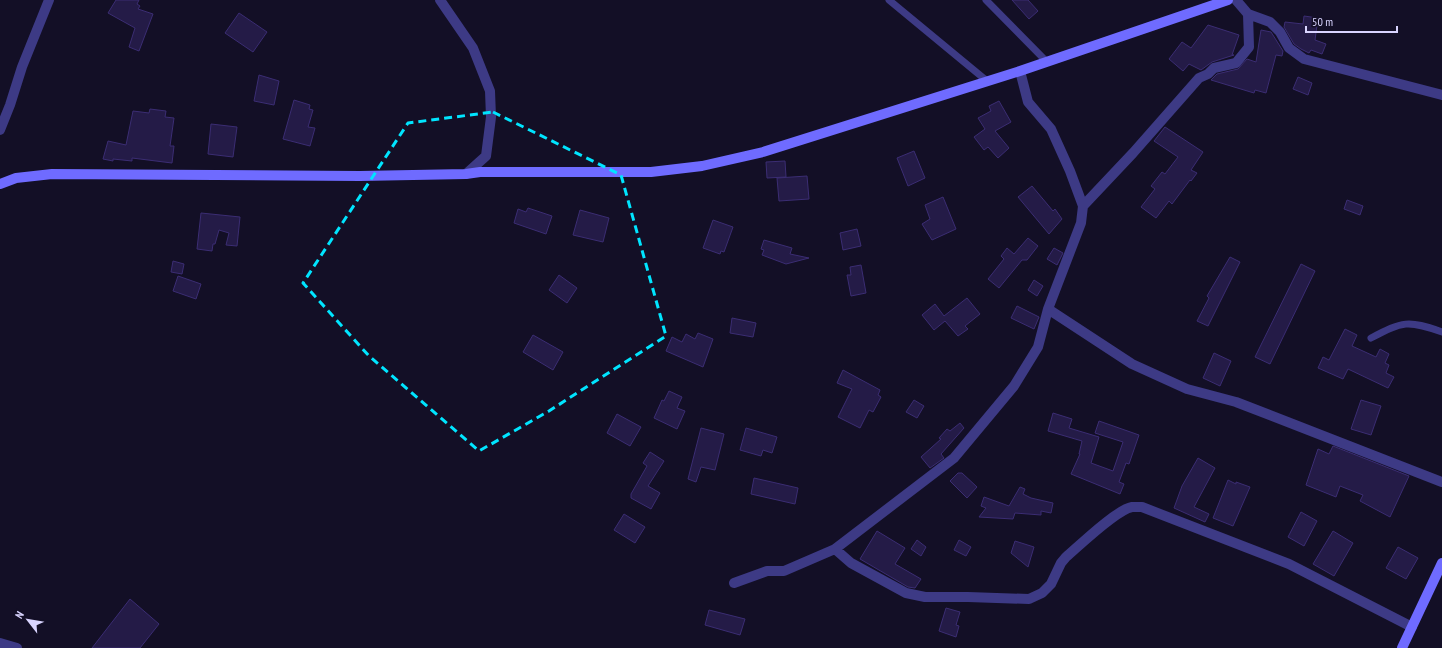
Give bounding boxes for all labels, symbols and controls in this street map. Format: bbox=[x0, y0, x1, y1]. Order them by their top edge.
scale bar bbox=[1306, 8, 1397, 34]
text: 50 m bbox=[1312, 14, 1333, 29]
north arrow bbox=[8, 600, 48, 640]
text: N bbox=[12, 609, 27, 621]

